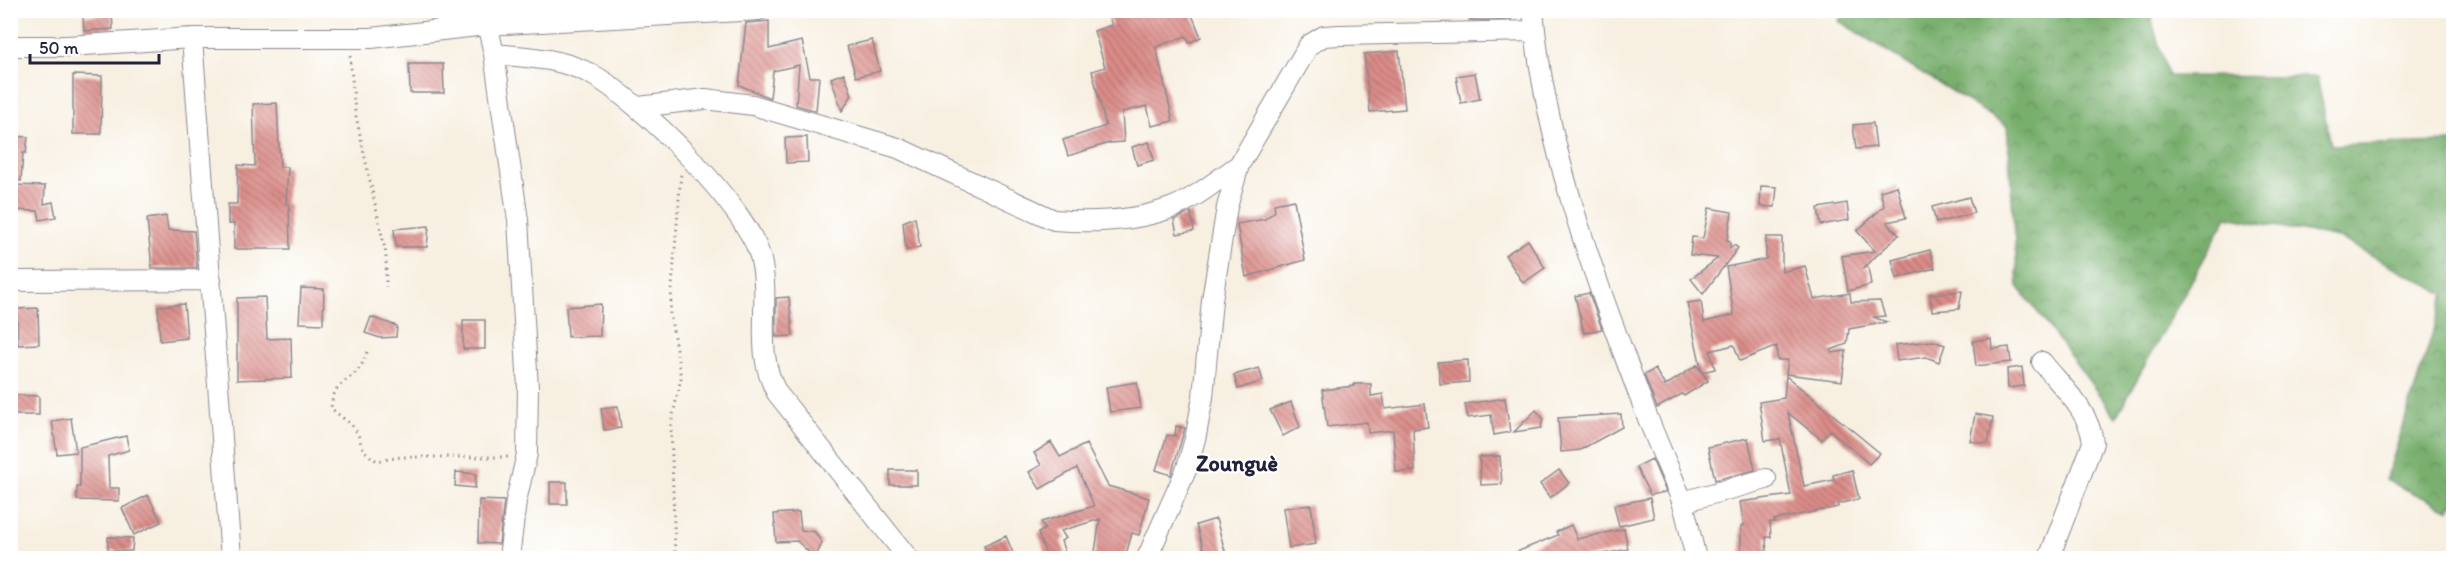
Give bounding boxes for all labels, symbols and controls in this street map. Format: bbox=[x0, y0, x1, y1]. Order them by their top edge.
scale bar bbox=[30, 27, 159, 65]
text: 50 m bbox=[39, 37, 79, 59]
district label: Zounguè bbox=[1196, 450, 1278, 477]

